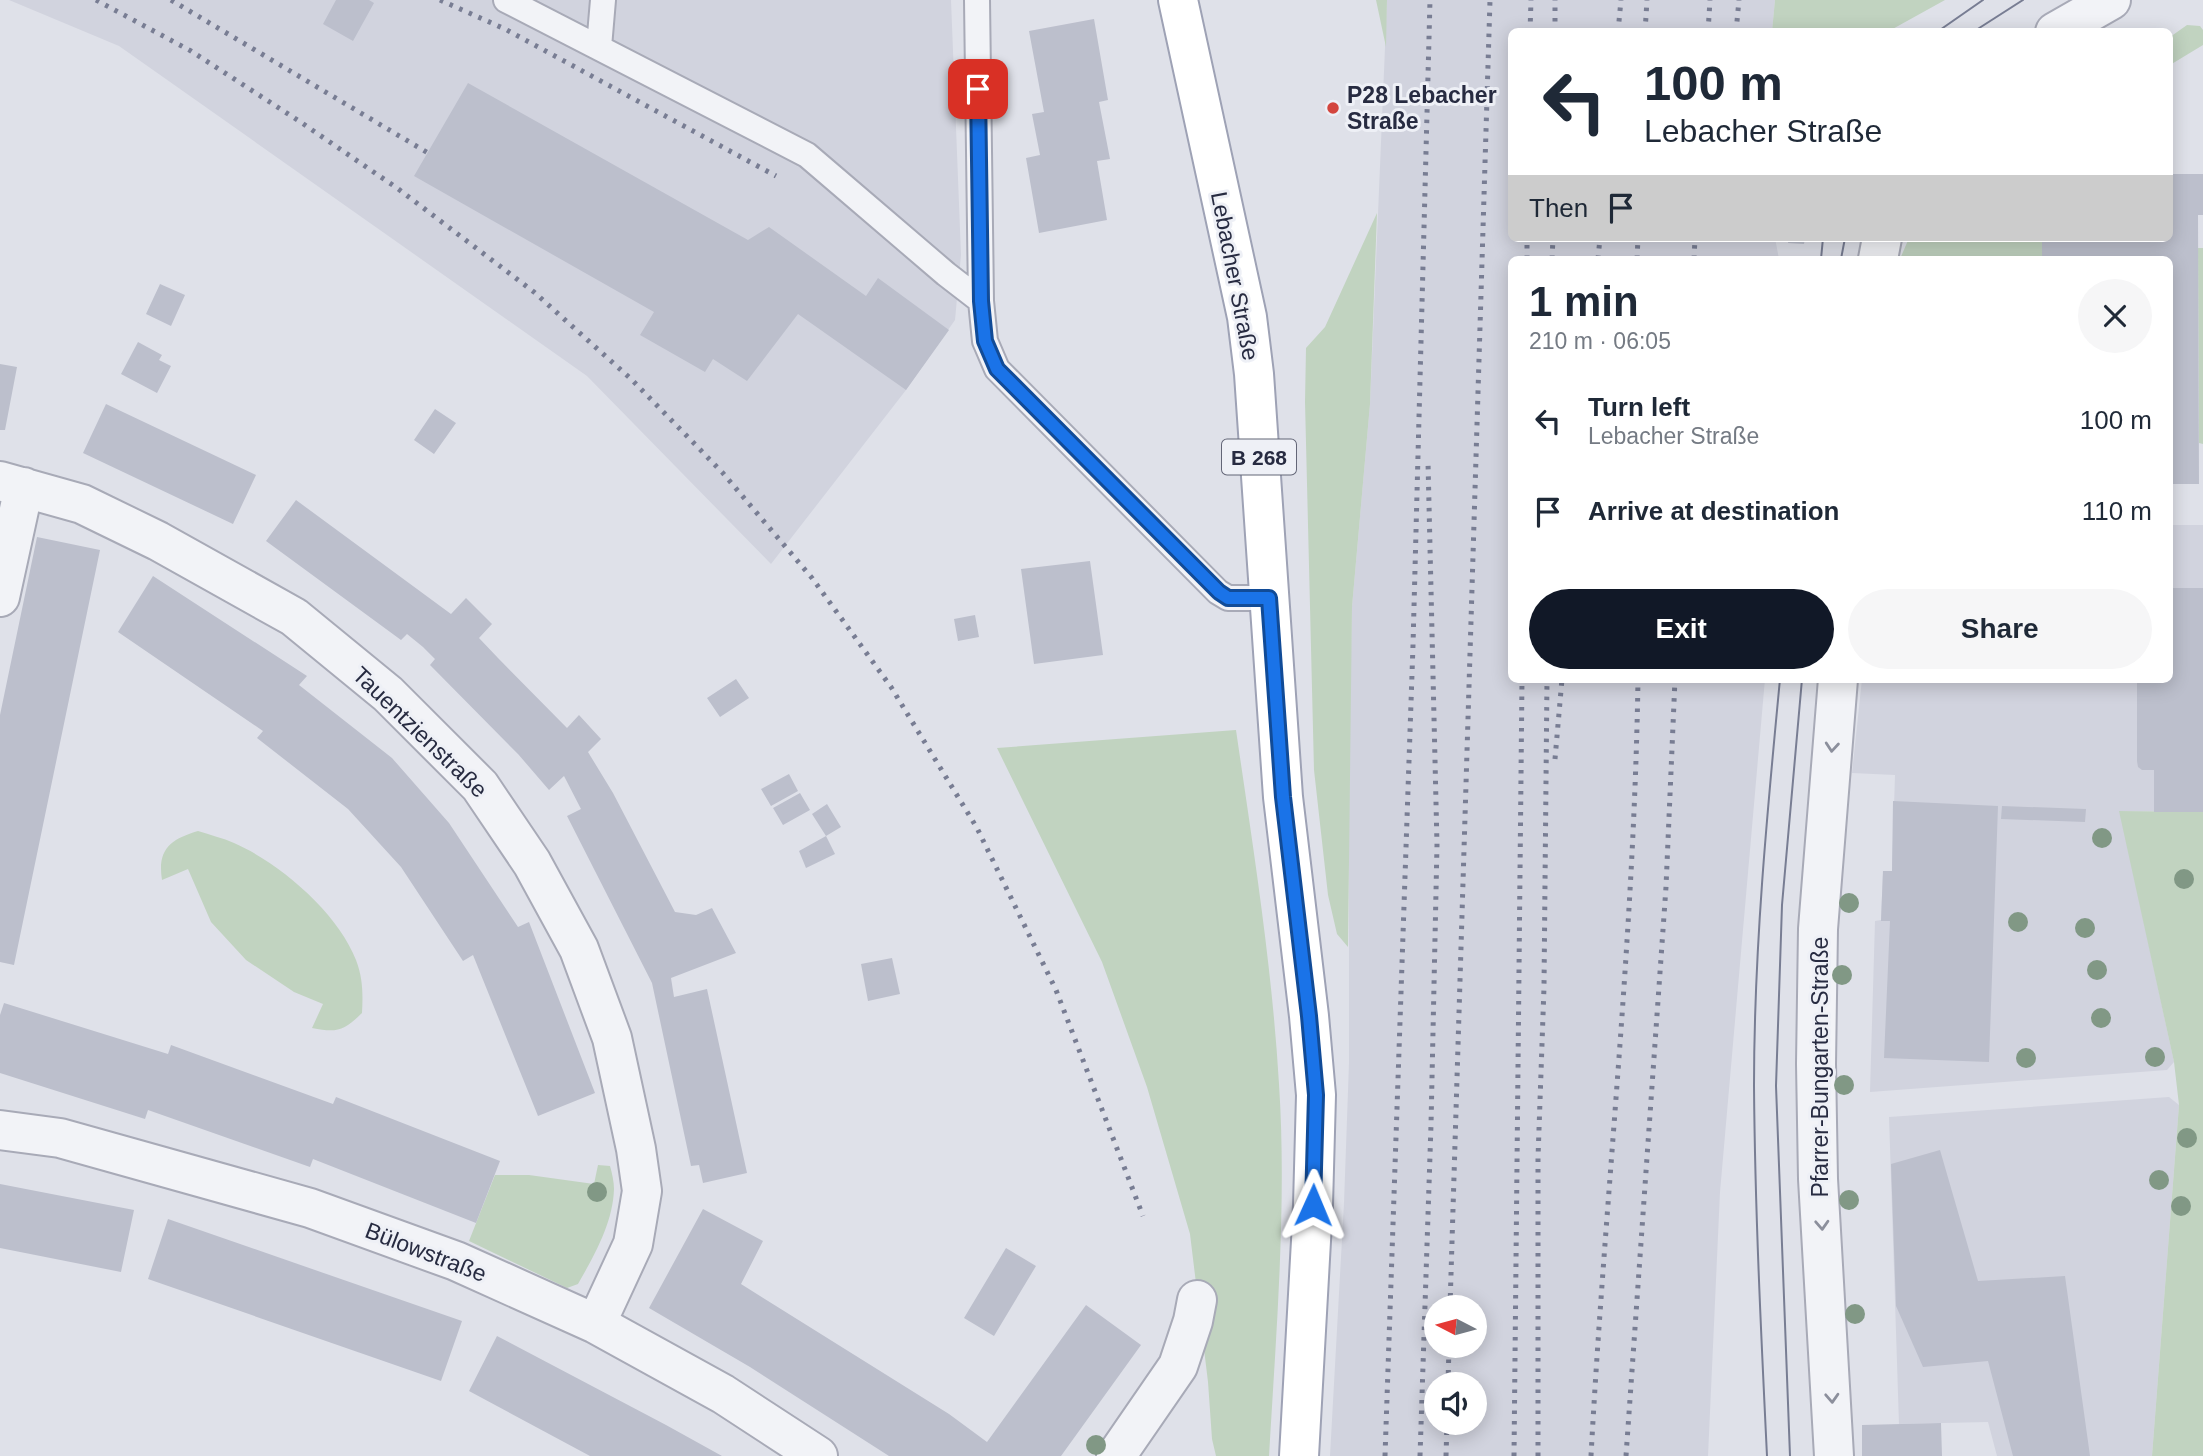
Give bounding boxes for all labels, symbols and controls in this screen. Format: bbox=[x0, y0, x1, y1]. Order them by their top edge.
icon: left bbox=[1529, 56, 1620, 147]
text: 100 m bbox=[1644, 56, 1783, 110]
pin bbox=[948, 59, 1008, 119]
icon: arrive bbox=[959, 70, 997, 108]
place label: P28 Lebacher Straße bbox=[1347, 82, 1497, 134]
marker: P28 Lebacher Straße bbox=[1325, 100, 1341, 116]
text: Lebacher Straße bbox=[1644, 113, 1882, 149]
street label: Lebacher Straße bbox=[1206, 189, 1264, 363]
icon: arrive bbox=[1602, 189, 1640, 227]
text: Then bbox=[1529, 193, 1588, 223]
text: 1 min bbox=[1529, 278, 1639, 325]
button: close bbox=[2078, 279, 2152, 353]
text: 210 m · 06:05 bbox=[1529, 328, 1671, 354]
text: Turn left bbox=[1588, 392, 1690, 422]
icon: left bbox=[1529, 402, 1567, 440]
text: 100 m bbox=[2080, 405, 2152, 435]
text: Lebacher Straße bbox=[1588, 423, 1759, 449]
road number: B 268 bbox=[1222, 440, 1296, 475]
icon: arrive bbox=[1529, 493, 1567, 531]
text: Arrive at destination bbox=[1588, 496, 1839, 526]
text: 110 m bbox=[2082, 496, 2152, 526]
button: Exit bbox=[1529, 589, 1834, 669]
button: Share bbox=[1848, 589, 2152, 669]
street label: Tauentzienstraße bbox=[348, 661, 492, 803]
one-way arrow bbox=[1825, 742, 1840, 753]
street label: Pfarrer-Bungarten-Straße bbox=[1807, 937, 1833, 1197]
position arrow bbox=[1276, 1168, 1350, 1242]
street label: Bülowstraße bbox=[362, 1217, 490, 1287]
one-way arrow bbox=[1814, 1220, 1829, 1231]
north arrow bbox=[1424, 1295, 1488, 1358]
map controls bbox=[1424, 1295, 1487, 1435]
button: sound bbox=[1424, 1372, 1487, 1435]
one-way arrow bbox=[1824, 1392, 1839, 1403]

